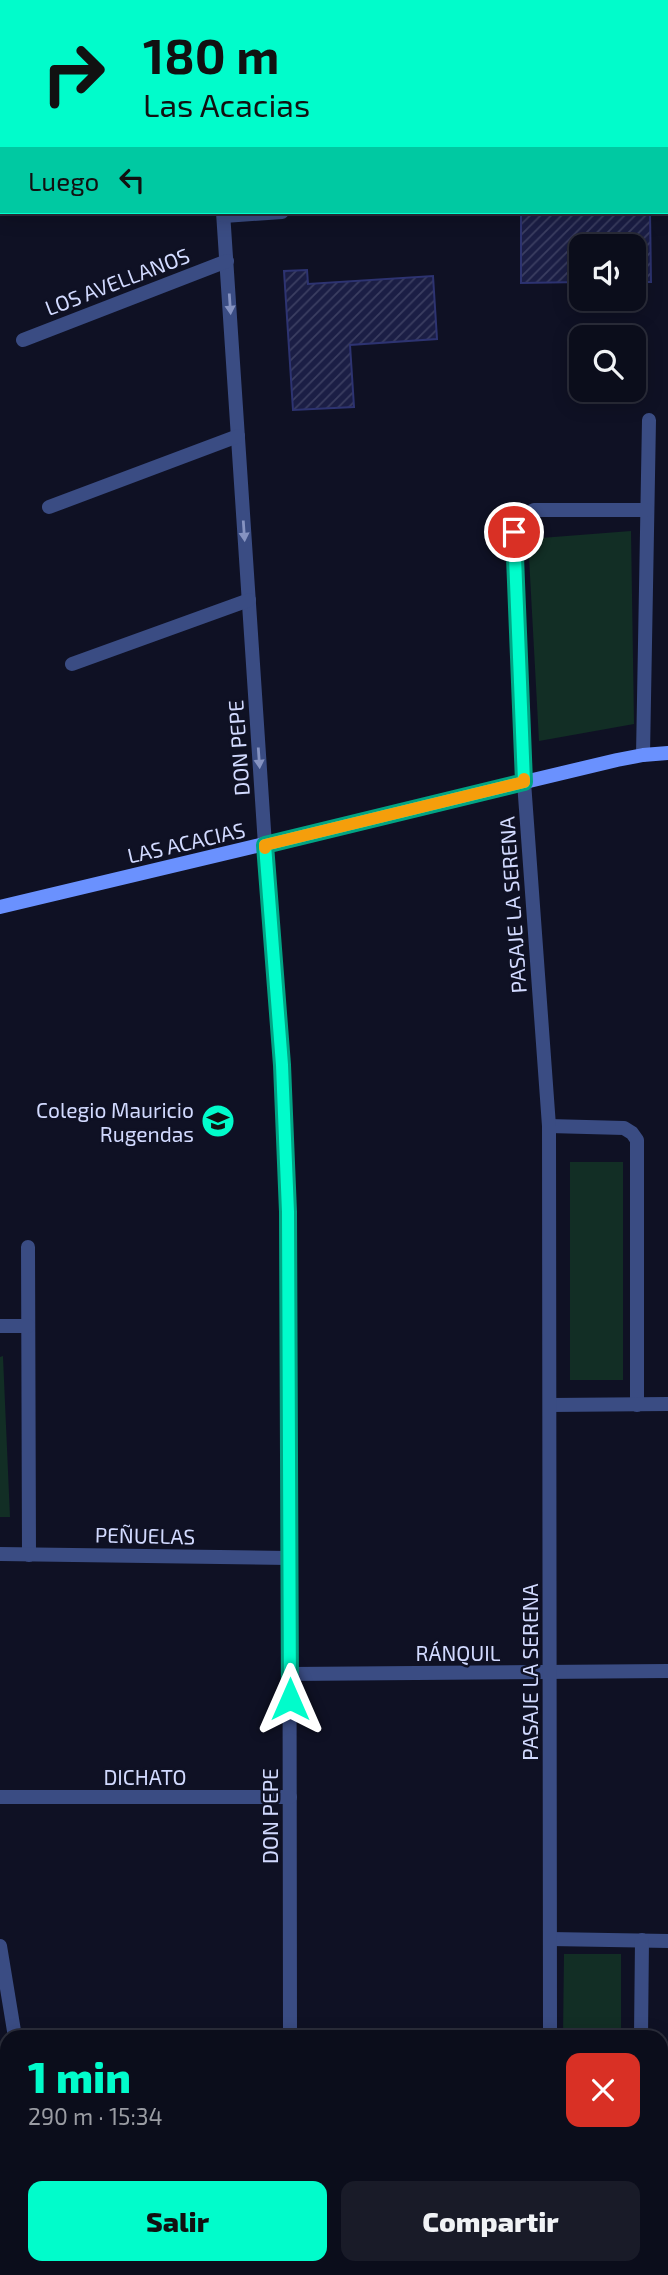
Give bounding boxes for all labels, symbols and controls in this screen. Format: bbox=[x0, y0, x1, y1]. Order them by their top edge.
text: 180 m bbox=[143, 25, 279, 84]
icon: right bbox=[28, 28, 119, 119]
text: Las Acacias bbox=[143, 85, 310, 123]
icon: left bbox=[113, 161, 151, 199]
text: Luego bbox=[28, 165, 99, 196]
map controls bbox=[569, 234, 646, 402]
button: sound bbox=[569, 234, 646, 311]
street label: LOS AVELLANOS bbox=[41, 242, 193, 320]
one-way arrow bbox=[224, 294, 235, 316]
button: search bbox=[569, 325, 646, 402]
pin bbox=[484, 502, 544, 562]
icon: arrive bbox=[495, 513, 533, 551]
one-way arrow bbox=[239, 521, 250, 543]
street label: DON PEPE bbox=[222, 699, 254, 797]
one-way arrow bbox=[254, 748, 265, 770]
street label: LAS ACACIAS bbox=[125, 816, 247, 868]
street label: PASAJE LA SERENA bbox=[493, 816, 531, 994]
place label: Colegio Mauricio Rugendas bbox=[36, 1097, 194, 1146]
school or university icon: Colegio Mauricio Rugendas bbox=[199, 1102, 237, 1140]
street label: PEÑUELAS bbox=[95, 1522, 195, 1548]
street label: PASAJE LA SERENA bbox=[517, 1583, 542, 1761]
street label: RÁNQUIL bbox=[415, 1640, 501, 1666]
position arrow bbox=[253, 1662, 327, 1736]
street label: DICHATO bbox=[103, 1764, 187, 1789]
street label: DON PEPE bbox=[257, 1768, 282, 1864]
text: 1 min bbox=[28, 2051, 131, 2101]
button: close bbox=[566, 2053, 640, 2127]
text: 290 m · 15:34 bbox=[28, 2102, 163, 2130]
button: Salir bbox=[28, 2181, 327, 2261]
button: Compartir bbox=[341, 2181, 640, 2261]

